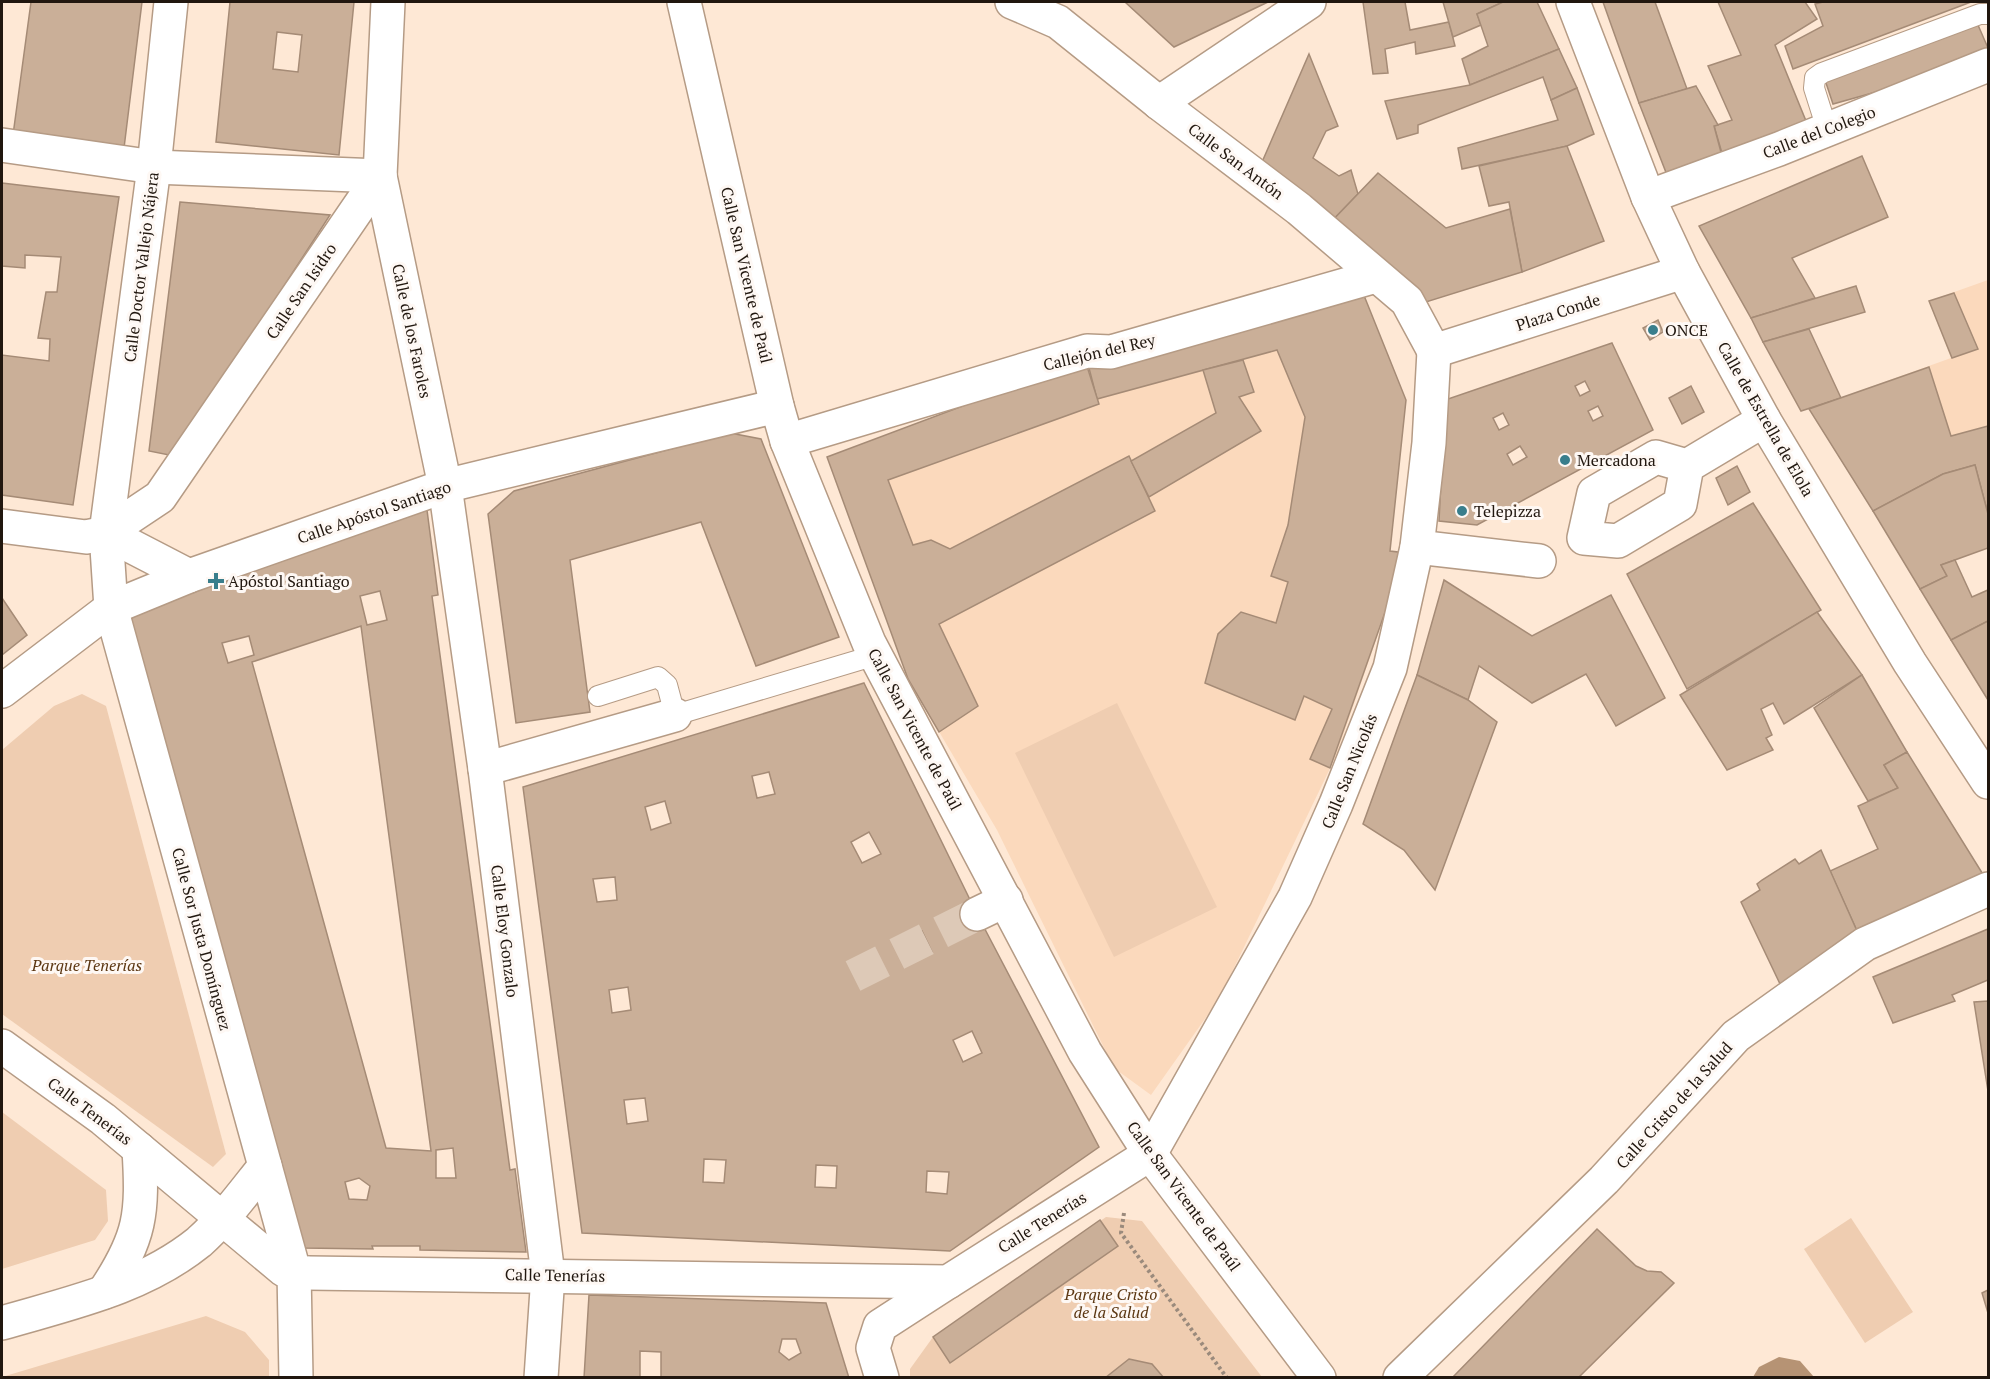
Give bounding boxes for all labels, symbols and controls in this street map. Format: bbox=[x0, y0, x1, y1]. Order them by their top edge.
street label: Calle del Colegio bbox=[1759, 100, 1879, 164]
street label: Calle San Antón bbox=[1184, 118, 1289, 205]
street label: Calle Doctor Vallejo Nájera bbox=[118, 171, 164, 363]
street label: Calle San Vicente de Paúl bbox=[716, 185, 778, 365]
street label: Calle San Isidro bbox=[261, 239, 341, 343]
street label: Calle de los Faroles bbox=[387, 262, 437, 400]
street label: Plaza Conde bbox=[1513, 288, 1603, 336]
place label: ONCE bbox=[1665, 319, 1708, 341]
marker: ONCE bbox=[1646, 323, 1660, 337]
street label: Callejón del Rey bbox=[1041, 328, 1158, 376]
street label: Calle de Estrella de Elola bbox=[1713, 338, 1819, 500]
place label: Mercadona bbox=[1577, 449, 1656, 471]
marker: Mercadona bbox=[1558, 453, 1572, 467]
street label: Calle Apóstol Santiago bbox=[294, 475, 454, 549]
place label: Telepizza bbox=[1474, 500, 1541, 522]
marker: Telepizza bbox=[1455, 504, 1469, 518]
place label: Apóstol Santiago bbox=[228, 570, 350, 592]
marker: Apóstol Santiago bbox=[209, 574, 223, 588]
street label: Calle San Vicente de Paúl bbox=[863, 644, 967, 814]
street label: Calle San Nicolás bbox=[1316, 710, 1382, 832]
street label: Calle Sor Justa Domínguez bbox=[167, 845, 237, 1033]
street label: Calle Eloy Gonzalo bbox=[486, 863, 524, 999]
park label: Parque Tenerías bbox=[31, 954, 142, 976]
street label: Calle Cristo de la Salud bbox=[1611, 1037, 1737, 1173]
street label: Calle Tenerías bbox=[43, 1072, 137, 1150]
street label: Calle San Vicente de Paúl bbox=[1122, 1117, 1246, 1276]
street label: Calle Tenerías bbox=[994, 1186, 1090, 1258]
street label: Calle Tenerías bbox=[505, 1263, 605, 1287]
park label: Parque Cristo de la Salud bbox=[1064, 1283, 1157, 1323]

